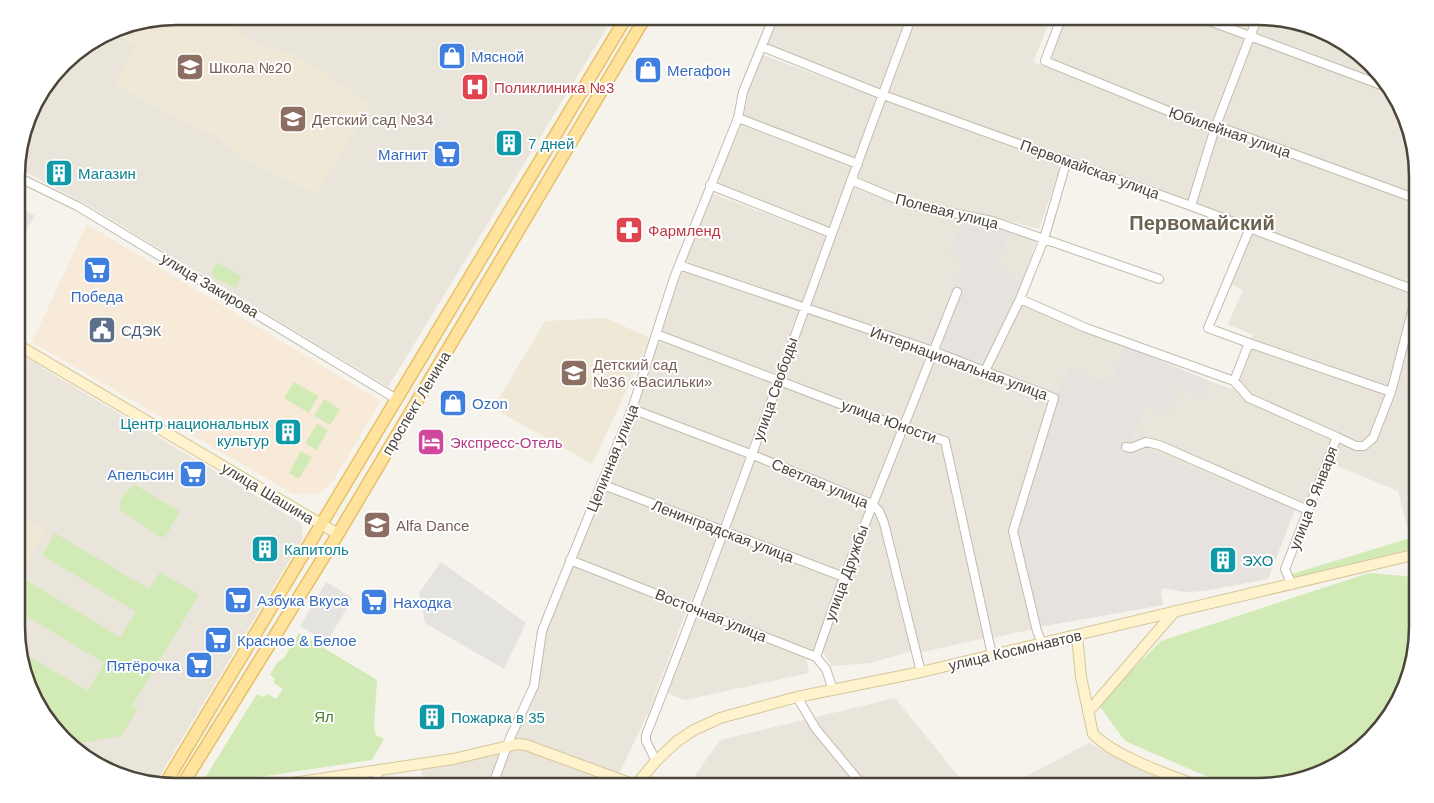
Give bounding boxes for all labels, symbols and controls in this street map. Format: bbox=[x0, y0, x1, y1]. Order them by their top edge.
shop icon: Мясной bbox=[437, 41, 467, 71]
place label: Мясной bbox=[471, 48, 524, 65]
school or university icon: Школа №20 bbox=[175, 52, 205, 82]
shop icon: Мегафон bbox=[633, 55, 663, 85]
place label: Школа №20 bbox=[209, 59, 292, 76]
place label: Мегафон bbox=[667, 62, 730, 79]
hospital icon: Поликлиника №3 bbox=[460, 72, 490, 102]
place label: Поликлиника №3 bbox=[494, 79, 614, 96]
street label: Юбилейная улица bbox=[1167, 103, 1294, 161]
school or university icon: Детский сад №34 bbox=[278, 104, 308, 134]
place label: Детский сад №34 bbox=[312, 111, 433, 128]
building icon: 7 дней bbox=[494, 128, 524, 158]
place label: 7 дней bbox=[528, 135, 574, 152]
street label: Первомайская улица bbox=[1018, 136, 1163, 202]
supermarket icon: Магнит bbox=[432, 139, 462, 169]
place label: Магнит bbox=[378, 146, 428, 163]
building icon: Магазин bbox=[44, 158, 74, 188]
place label: Магазин bbox=[78, 165, 136, 182]
street label: Полевая улица bbox=[894, 190, 1001, 232]
district label: Первомайский bbox=[1129, 212, 1275, 234]
pharmacy icon: Фармленд bbox=[614, 215, 644, 245]
place label: Фармленд bbox=[648, 222, 721, 239]
street label: улица Закирова bbox=[158, 249, 262, 321]
supermarket icon: Победа bbox=[82, 255, 112, 285]
place label: Победа bbox=[71, 288, 124, 305]
public building icon: СДЭК bbox=[87, 315, 117, 345]
place label: СДЭК bbox=[121, 322, 161, 339]
street label: Интернациональная улица bbox=[868, 323, 1051, 403]
street label: улица Свободы bbox=[749, 335, 801, 443]
street label: проспект Ленина bbox=[378, 347, 454, 458]
place label: Детский сад №36 «Васильки» bbox=[593, 356, 712, 390]
school or university icon: Детский сад №36 «Васильки» bbox=[559, 358, 589, 388]
shop icon: Ozon bbox=[438, 388, 468, 418]
place label: Ozon bbox=[472, 395, 508, 412]
street label: улица Юности bbox=[839, 396, 939, 446]
street label: Целинная улица bbox=[583, 401, 642, 514]
place label: Центр национальных культур bbox=[120, 415, 269, 449]
building icon: Центр национальных культур bbox=[273, 417, 303, 447]
hotel icon: Экспресс-Отель bbox=[416, 427, 446, 457]
place label: Экспресс-Отель bbox=[450, 434, 563, 451]
street label: улица 9 Января bbox=[1285, 444, 1341, 552]
street label: Светлая улица bbox=[769, 455, 872, 511]
supermarket icon: Апельсин bbox=[178, 459, 208, 489]
street label: улица Шашина bbox=[219, 459, 318, 528]
place label: Апельсин bbox=[107, 466, 174, 483]
street label: Ленинградская улица bbox=[650, 496, 797, 566]
school or university icon: Alfa Dance bbox=[362, 510, 392, 540]
place label: Alfa Dance bbox=[396, 517, 469, 534]
street label: улица Дружбы bbox=[821, 523, 871, 623]
building icon: Капитоль bbox=[250, 534, 280, 564]
place label: Капитоль bbox=[284, 541, 349, 558]
building icon: ЭХО bbox=[1208, 545, 1238, 575]
place label: ЭХО bbox=[1242, 552, 1273, 569]
supermarket icon: Азбука Вкуса bbox=[223, 585, 253, 615]
street label: Восточная улица bbox=[653, 585, 770, 645]
supermarket icon: Находка bbox=[359, 587, 389, 617]
place label: Азбука Вкуса bbox=[257, 592, 349, 609]
place label: Находка bbox=[393, 594, 452, 611]
supermarket icon: Красное & Белое bbox=[203, 625, 233, 655]
street label: улица Космонавтов bbox=[947, 626, 1083, 674]
place label: Красное & Белое bbox=[237, 632, 357, 649]
supermarket icon: Пятёрочка bbox=[184, 650, 214, 680]
place label: Пятёрочка bbox=[106, 657, 181, 674]
building icon: Пожарка в 35 bbox=[417, 702, 447, 732]
park label: Ял bbox=[314, 708, 334, 725]
place label: Пожарка в 35 bbox=[451, 709, 545, 726]

